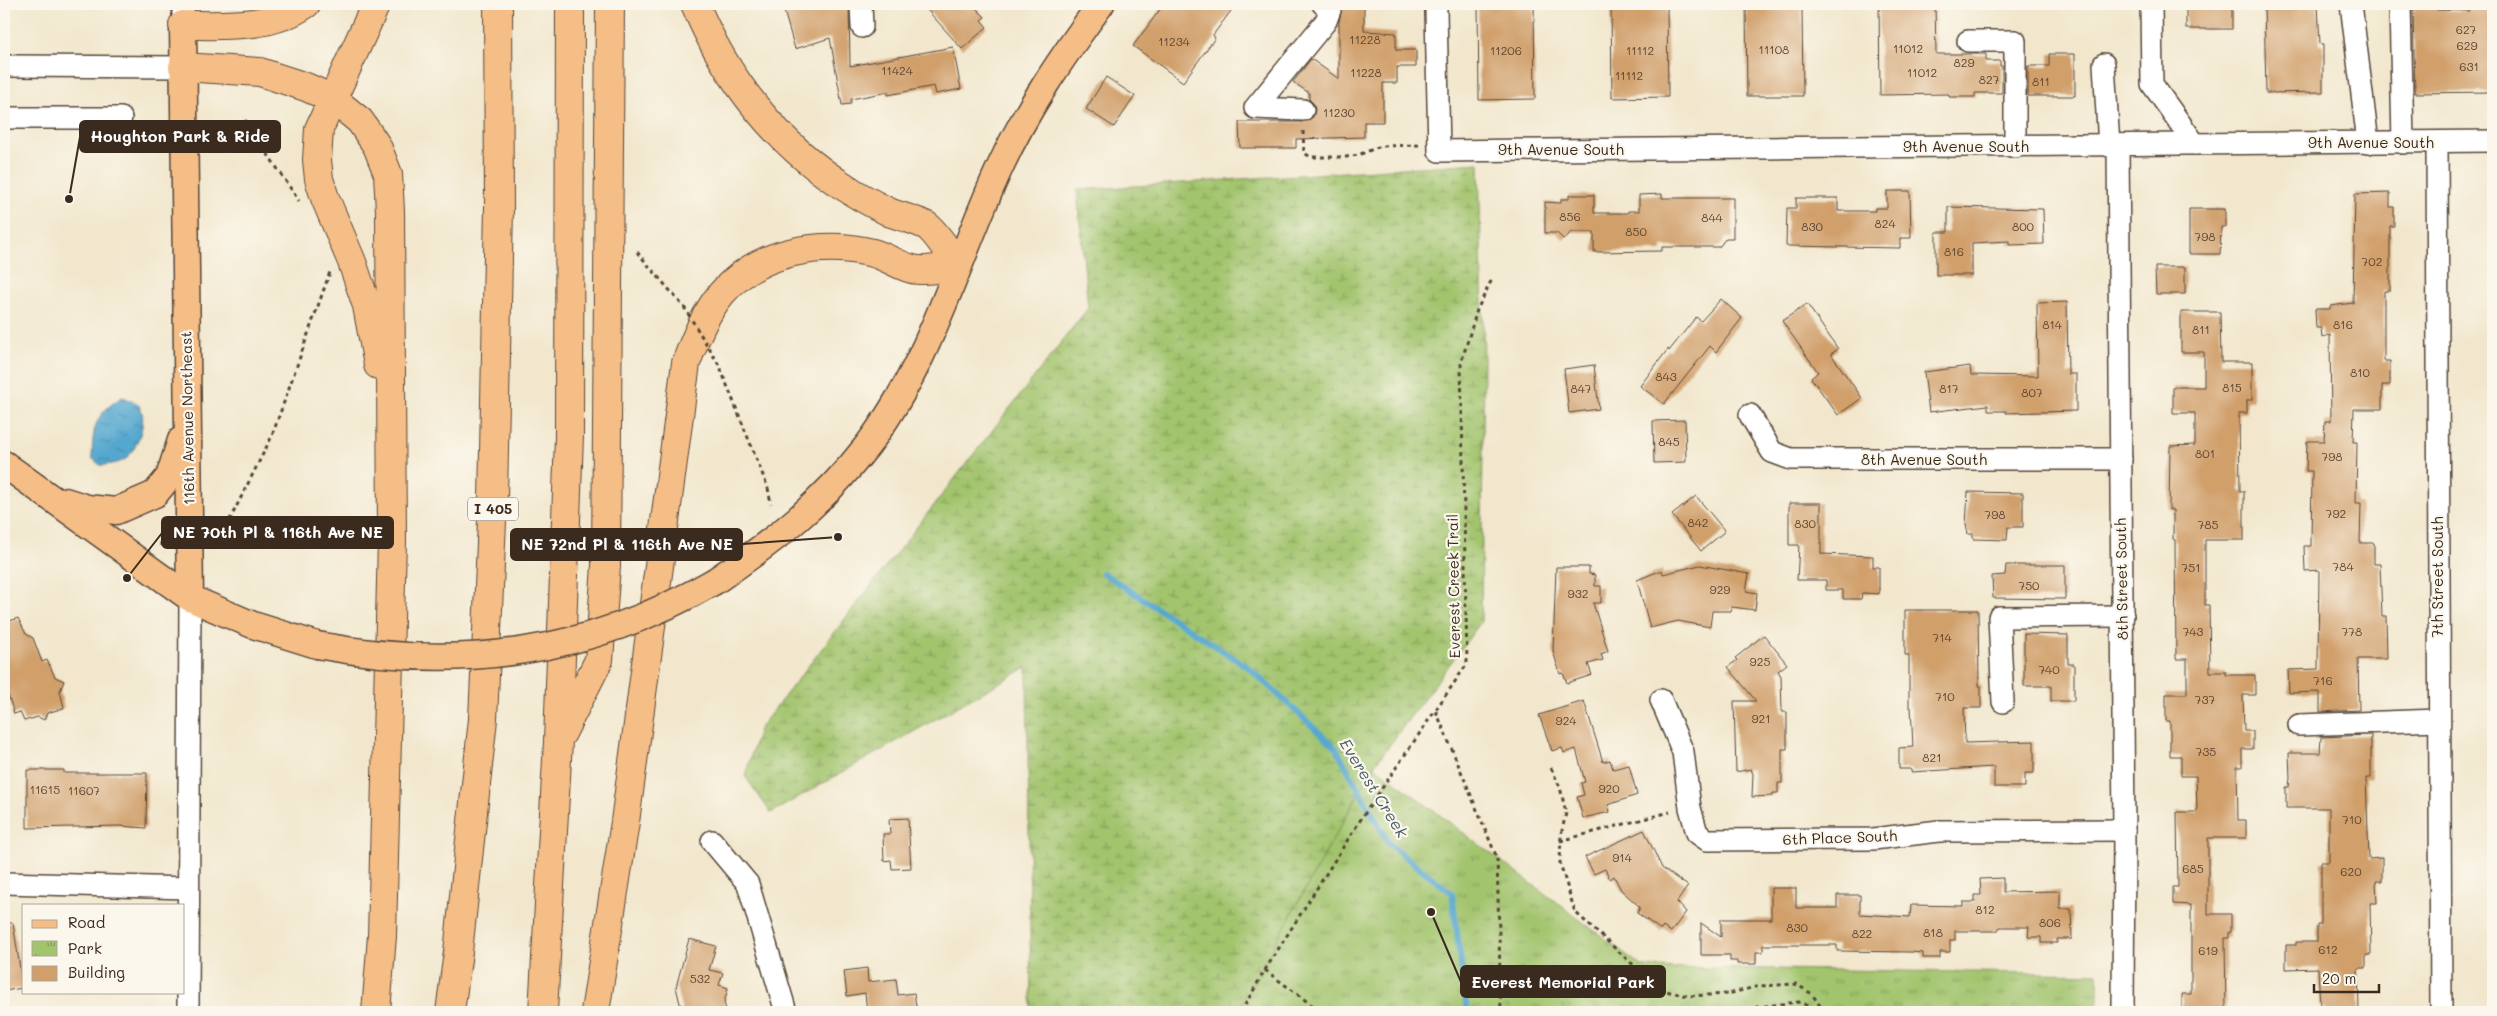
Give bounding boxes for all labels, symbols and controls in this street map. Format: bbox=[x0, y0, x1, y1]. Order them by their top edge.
house number: 627 bbox=[2456, 21, 2477, 37]
house number: 11228 bbox=[1349, 31, 1381, 47]
house number: 11234 bbox=[1158, 33, 1190, 49]
house number: 629 bbox=[2456, 37, 2478, 53]
house number: 11012 bbox=[1893, 40, 1923, 56]
house number: 11108 bbox=[1759, 41, 1789, 57]
house number: 11206 bbox=[1490, 42, 1522, 58]
house number: 11112 bbox=[1626, 42, 1654, 58]
house number: 829 bbox=[1953, 54, 1975, 70]
house number: 631 bbox=[2459, 58, 2479, 74]
house number: 11424 bbox=[881, 62, 913, 78]
house number: 11228 bbox=[1350, 64, 1382, 80]
house number: 11012 bbox=[1907, 64, 1937, 80]
house number: 11112 bbox=[1615, 67, 1643, 83]
house number: 827 bbox=[1979, 71, 2000, 87]
house number: 811 bbox=[2032, 73, 2050, 89]
house number: 11230 bbox=[1323, 104, 1356, 120]
callout: Houghton Park & Ride bbox=[80, 121, 280, 152]
text: Houghton Park & Ride bbox=[90, 125, 270, 146]
street label: 9th Avenue South bbox=[2308, 132, 2434, 152]
street label: 9th Avenue South bbox=[1903, 136, 2029, 156]
street label: 9th Avenue South bbox=[1498, 139, 1624, 159]
house number: 856 bbox=[1559, 208, 1581, 224]
house number: 844 bbox=[1701, 209, 1723, 225]
house number: 824 bbox=[1875, 215, 1896, 231]
house number: 830 bbox=[1801, 218, 1823, 234]
house number: 800 bbox=[2012, 218, 2035, 234]
house number: 850 bbox=[1625, 223, 1647, 239]
house number: 798 bbox=[2194, 228, 2216, 244]
house number: 816 bbox=[1944, 243, 1964, 259]
house number: 702 bbox=[2362, 253, 2382, 269]
house number: 814 bbox=[2042, 316, 2062, 332]
house number: 816 bbox=[2333, 316, 2353, 332]
house number: 811 bbox=[2192, 321, 2210, 337]
street label: 116th Avenue Northeast bbox=[175, 331, 199, 505]
house number: 810 bbox=[2350, 364, 2371, 380]
house number: 843 bbox=[1655, 368, 1677, 384]
house number: 815 bbox=[2222, 379, 2242, 395]
house number: 847 bbox=[1571, 380, 1592, 396]
house number: 817 bbox=[1939, 380, 1959, 396]
house number: 807 bbox=[2021, 384, 2043, 400]
house number: 845 bbox=[1658, 433, 1680, 449]
house number: 801 bbox=[2195, 445, 2215, 461]
house number: 798 bbox=[2321, 448, 2343, 464]
street label: 8th Avenue South bbox=[1861, 449, 1987, 469]
road number: I 405 bbox=[468, 498, 518, 520]
house number: 792 bbox=[2326, 505, 2346, 521]
house number: 798 bbox=[1984, 506, 2006, 522]
street label: Everest Creek Trail bbox=[1442, 514, 1464, 658]
house number: 842 bbox=[1688, 514, 1709, 530]
house number: 830 bbox=[1794, 515, 1816, 531]
house number: 785 bbox=[2198, 516, 2218, 532]
street label: 7th Street South bbox=[2427, 516, 2447, 638]
callout: NE 70th Pl & 116th Ave NE bbox=[162, 517, 393, 548]
street label: 8th Street South bbox=[2110, 518, 2132, 640]
text: NE 70th Pl & 116th Ave NE bbox=[173, 521, 383, 542]
callout: NE 72nd Pl & 116th Ave NE bbox=[511, 529, 742, 560]
text: NE 72nd Pl & 116th Ave NE bbox=[521, 533, 733, 554]
house number: 784 bbox=[2333, 558, 2353, 574]
house number: 751 bbox=[2181, 559, 2201, 575]
house number: 750 bbox=[2018, 577, 2040, 593]
house number: 929 bbox=[1710, 581, 1730, 597]
house number: 932 bbox=[1568, 585, 1588, 601]
house number: 743 bbox=[2183, 623, 2203, 639]
house number: 778 bbox=[2342, 623, 2362, 639]
house number: 714 bbox=[1932, 629, 1952, 645]
house number: 925 bbox=[1750, 653, 1770, 669]
house number: 740 bbox=[2038, 661, 2060, 677]
house number: 716 bbox=[2313, 672, 2333, 688]
house number: 710 bbox=[1935, 688, 1955, 704]
house number: 737 bbox=[2195, 691, 2216, 707]
house number: 921 bbox=[1751, 710, 1771, 726]
house number: 924 bbox=[1556, 712, 1576, 728]
water label: Everest Creek bbox=[1336, 734, 1414, 842]
house number: 735 bbox=[2196, 743, 2216, 759]
house number: 821 bbox=[1922, 749, 1942, 765]
house number: 920 bbox=[1598, 780, 1620, 796]
house number: 11615 bbox=[30, 781, 60, 797]
house number: 11607 bbox=[68, 782, 100, 798]
house number: 710 bbox=[2342, 811, 2362, 827]
street label: 6th Place South bbox=[1782, 825, 1898, 849]
house number: 914 bbox=[1612, 849, 1632, 865]
house number: 685 bbox=[2182, 860, 2204, 876]
house number: 620 bbox=[2340, 863, 2362, 879]
house number: 812 bbox=[1975, 901, 1995, 917]
legend bbox=[22, 904, 185, 994]
text: Road bbox=[68, 912, 105, 932]
house number: 806 bbox=[2039, 914, 2061, 930]
house number: 830 bbox=[1786, 919, 1808, 935]
house number: 818 bbox=[1923, 924, 1943, 940]
house number: 822 bbox=[1852, 925, 1872, 941]
text: Park bbox=[68, 938, 102, 958]
house number: 612 bbox=[2318, 941, 2338, 957]
house number: 619 bbox=[2198, 942, 2218, 958]
scale bar bbox=[2314, 961, 2380, 993]
text: Building bbox=[68, 962, 125, 982]
callout: Everest Memorial Park bbox=[1461, 966, 1665, 997]
text: 20 m bbox=[2322, 968, 2356, 988]
house number: 532 bbox=[690, 970, 710, 986]
text: Everest Memorial Park bbox=[1471, 971, 1655, 992]

